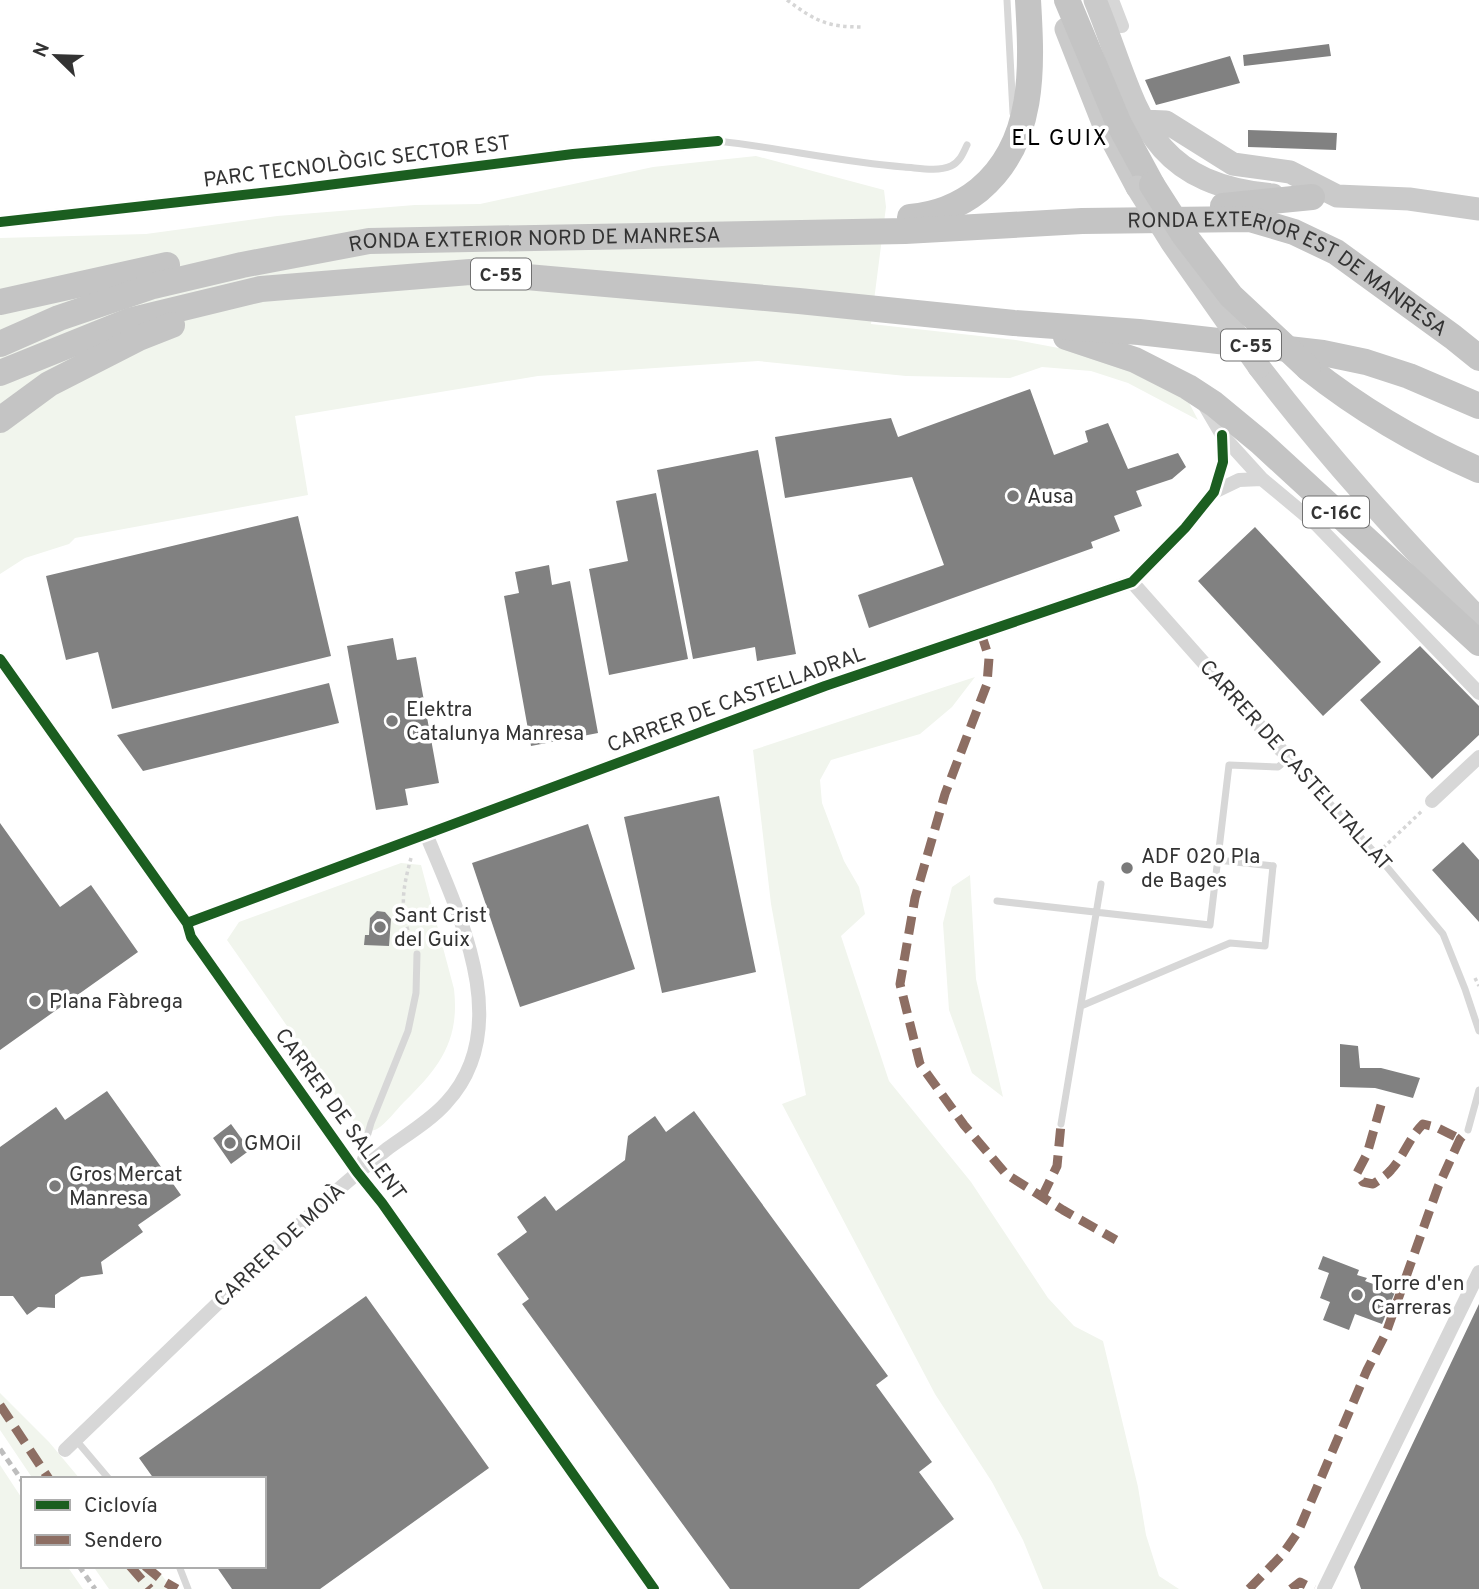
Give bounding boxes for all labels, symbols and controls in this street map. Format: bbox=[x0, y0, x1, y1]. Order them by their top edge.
north arrow bbox=[21, 21, 91, 91]
text: N bbox=[28, 39, 56, 61]
district label: EL GUIX bbox=[1011, 125, 1109, 154]
street label: PARC TECNOLÒGIC SECTOR EST bbox=[202, 129, 513, 195]
street label: RONDA EXTERIOR EST DE MANRESA bbox=[1127, 207, 1452, 343]
street label: RONDA EXTERIOR NORD DE MANRESA bbox=[347, 222, 721, 260]
road number: C-55 bbox=[471, 258, 531, 290]
road number: C-55 bbox=[1221, 330, 1281, 360]
place label: Ausa bbox=[1027, 484, 1074, 511]
marker: Ausa bbox=[1005, 488, 1021, 504]
road number: C-16C bbox=[1303, 496, 1369, 527]
street label: CARRER DE CASTELLADRAL bbox=[604, 641, 870, 760]
street label: CARRER DE CASTELLTALLAT bbox=[1193, 655, 1397, 877]
place label: Elektra Catalunya Manresa bbox=[406, 697, 584, 748]
marker: Elektra Catalunya Manresa bbox=[384, 713, 400, 729]
place label: ADF 020 Pla de Bages bbox=[1141, 844, 1260, 895]
marker: ADF 020 Pla de Bages bbox=[1119, 860, 1135, 876]
place label: Sant Crist del Guix bbox=[394, 903, 487, 954]
marker: Sant Crist del Guix bbox=[372, 919, 388, 935]
place label: Plana Fàbrega bbox=[49, 989, 183, 1016]
marker: Plana Fàbrega bbox=[27, 993, 43, 1009]
street label: CARRER DE SALLENT bbox=[268, 1023, 411, 1206]
place label: GMOil bbox=[244, 1131, 301, 1158]
marker: GMOil bbox=[222, 1135, 238, 1151]
place label: Gros Mercat Manresa bbox=[69, 1162, 182, 1213]
marker: Gros Mercat Manresa bbox=[47, 1178, 63, 1194]
street label: CARRER DE MOIÀ bbox=[208, 1178, 351, 1314]
place label: Torre d'en Carreras bbox=[1371, 1271, 1465, 1322]
marker: Torre d'en Carreras bbox=[1349, 1287, 1365, 1303]
legend bbox=[21, 1477, 266, 1568]
text: Ciclovía bbox=[84, 1493, 158, 1520]
text: Sendero bbox=[84, 1528, 163, 1555]

